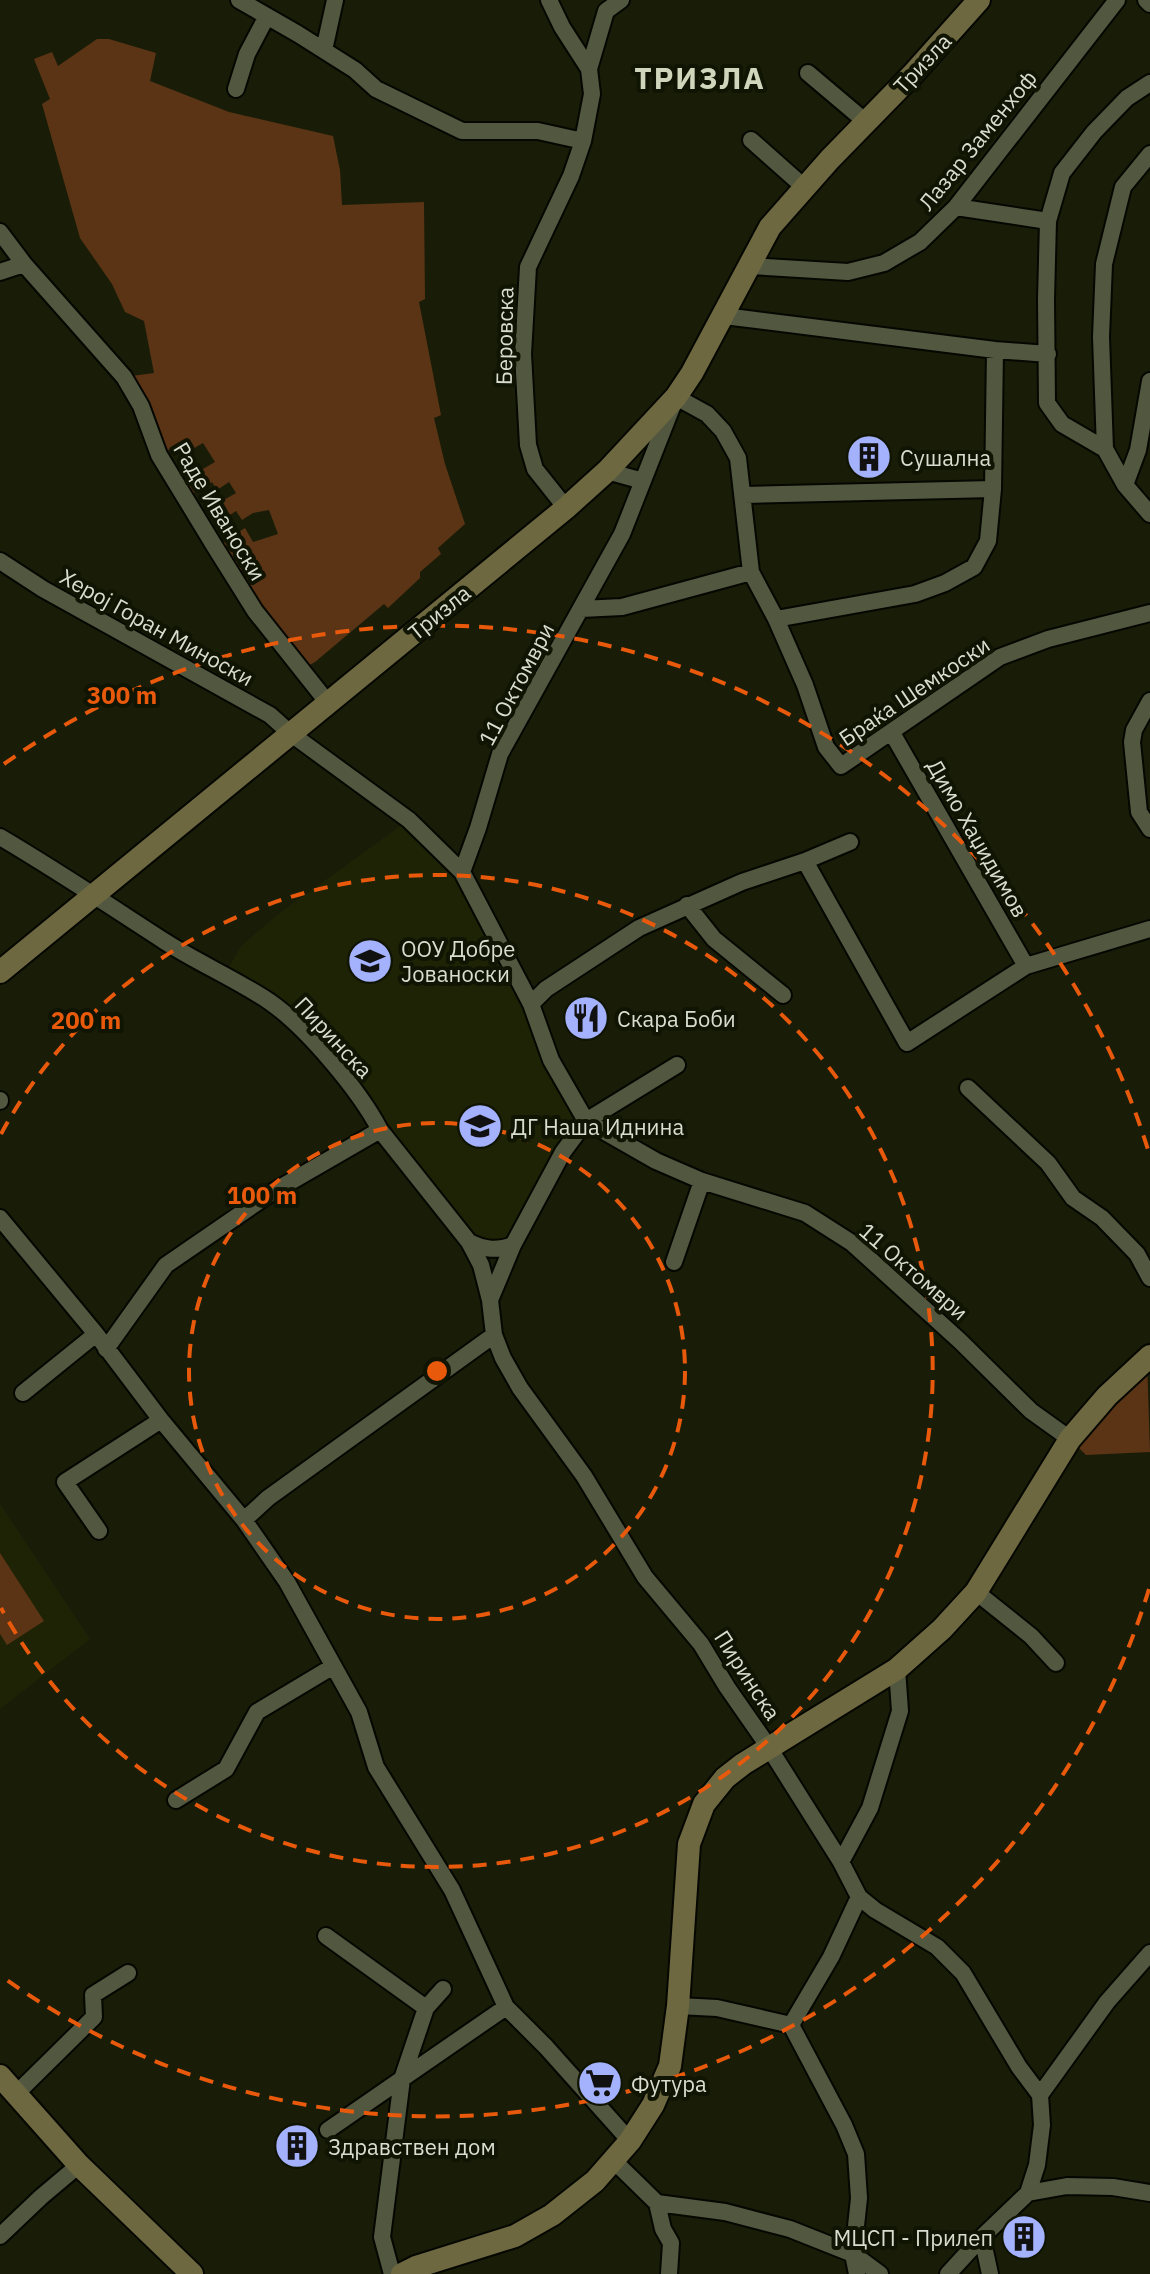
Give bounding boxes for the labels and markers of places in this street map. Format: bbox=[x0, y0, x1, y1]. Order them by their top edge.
building icon: Сушална bbox=[845, 433, 893, 481]
place label: Сушална bbox=[900, 443, 992, 472]
place label: ООУ Добре Јованоски bbox=[401, 934, 515, 988]
school or university icon: ООУ Добре Јованоски bbox=[346, 937, 394, 985]
restaurant icon: Скара Боби bbox=[562, 994, 610, 1042]
place label: Скара Боби bbox=[617, 1004, 736, 1033]
school or university icon: ДГ Наша Иднина bbox=[456, 1102, 504, 1150]
place label: ДГ Наша Иднина bbox=[511, 1112, 684, 1141]
centre of rings bbox=[423, 1357, 451, 1385]
supermarket icon: Футура bbox=[576, 2059, 624, 2107]
place label: Футура bbox=[631, 2069, 707, 2098]
building icon: Здравствен дом bbox=[273, 2122, 321, 2170]
place label: Здравствен дом bbox=[328, 2132, 496, 2161]
building icon: МЦСП - Прилеп bbox=[1000, 2213, 1048, 2261]
place label: МЦСП - Прилеп bbox=[833, 2223, 993, 2252]

